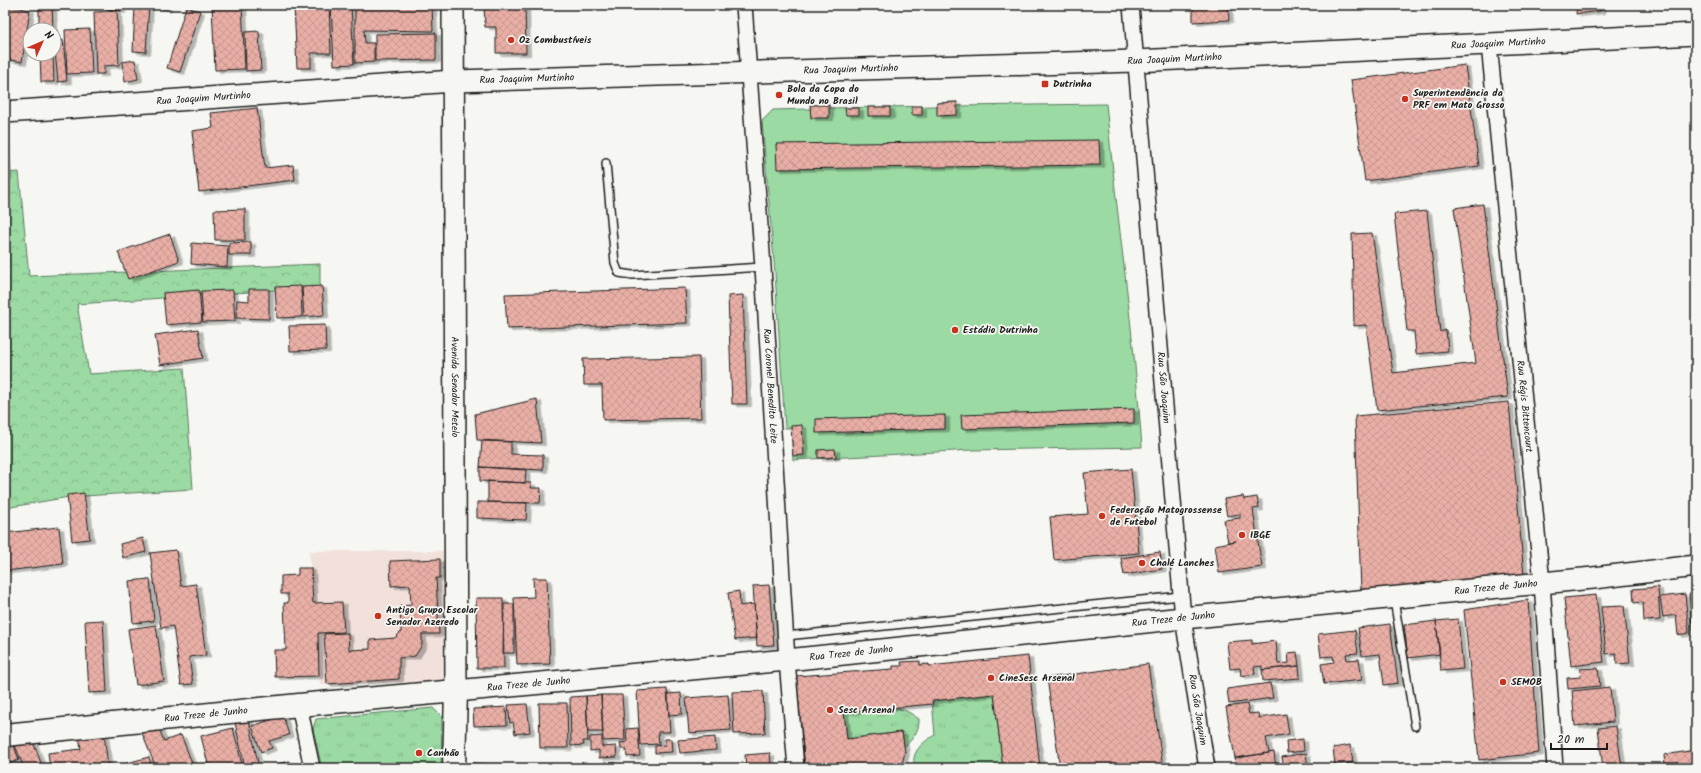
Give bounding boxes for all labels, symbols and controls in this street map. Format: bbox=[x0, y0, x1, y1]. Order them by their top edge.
north arrow bbox=[22, 22, 62, 62]
text: N bbox=[40, 27, 57, 44]
place label: Oz Combustíveis bbox=[519, 32, 592, 48]
street label: Rua Joaquim Murtinho bbox=[1451, 33, 1546, 54]
marker: Oz Combustíveis bbox=[506, 35, 516, 45]
street label: Rua Joaquim Murtinho bbox=[1127, 49, 1223, 69]
street label: Rua Joaquim Murtinho bbox=[803, 60, 899, 79]
street label: Rua Joaquim Murtinho bbox=[479, 69, 575, 88]
place label: Dutrinha bbox=[1053, 76, 1092, 92]
marker: Dutrinha bbox=[1040, 79, 1050, 89]
place label: Bola da Copa do Mundo no Brasil bbox=[787, 81, 859, 109]
place label: Superintendência da PRF em Mato Grosso bbox=[1413, 85, 1505, 113]
street label: Rua Joaquim Murtinho bbox=[156, 87, 252, 110]
marker: Bola da Copa do Mundo no Brasil bbox=[774, 90, 784, 100]
marker: Superintendência da PRF em Mato Grosso bbox=[1400, 94, 1410, 104]
place label: Estádio Dutrinha bbox=[963, 322, 1038, 338]
marker: Estádio Dutrinha bbox=[950, 325, 960, 335]
street label: Rua Coronel Benedito Leite bbox=[759, 328, 782, 445]
street label: Avenida Senador Metelo bbox=[446, 337, 463, 438]
street label: Rua São Joaquim bbox=[1152, 351, 1174, 424]
street label: Rua Régis Bittencourt bbox=[1512, 360, 1537, 453]
place label: Federação Matogrossense de Futebol bbox=[1110, 502, 1222, 530]
marker: Federação Matogrossense de Futebol bbox=[1097, 511, 1107, 521]
place label: IBGE bbox=[1250, 527, 1271, 543]
marker: IBGE bbox=[1237, 530, 1247, 540]
place label: Chalé Lanches bbox=[1150, 555, 1214, 571]
marker: Chalé Lanches bbox=[1137, 558, 1147, 568]
street label: Rua Treze de Junho bbox=[1453, 575, 1539, 600]
place label: Antigo Grupo Escolar Senador Azeredo bbox=[386, 602, 478, 630]
street label: Rua Treze de Junho bbox=[1131, 607, 1216, 631]
marker: Antigo Grupo Escolar Senador Azeredo bbox=[373, 611, 383, 621]
street label: Rua Treze de Junho bbox=[809, 641, 894, 666]
place label: CineSesc Arsenal bbox=[999, 670, 1075, 686]
street label: Rua Treze de Junho bbox=[486, 672, 572, 696]
marker: CineSesc Arsenal bbox=[986, 673, 996, 683]
street label: Rua São Joaquim bbox=[1184, 673, 1211, 746]
place label: SEMOB bbox=[1511, 674, 1542, 690]
marker: SEMOB bbox=[1498, 677, 1508, 687]
street label: Rua Treze de Junho bbox=[163, 702, 249, 727]
place label: Sesc Arsenal bbox=[838, 702, 895, 718]
marker: Sesc Arsenal bbox=[825, 705, 835, 715]
scale bar bbox=[1551, 725, 1607, 751]
text: 20 m bbox=[1557, 730, 1585, 749]
place label: Canhão bbox=[427, 745, 460, 761]
marker: Canhão bbox=[414, 748, 424, 758]

